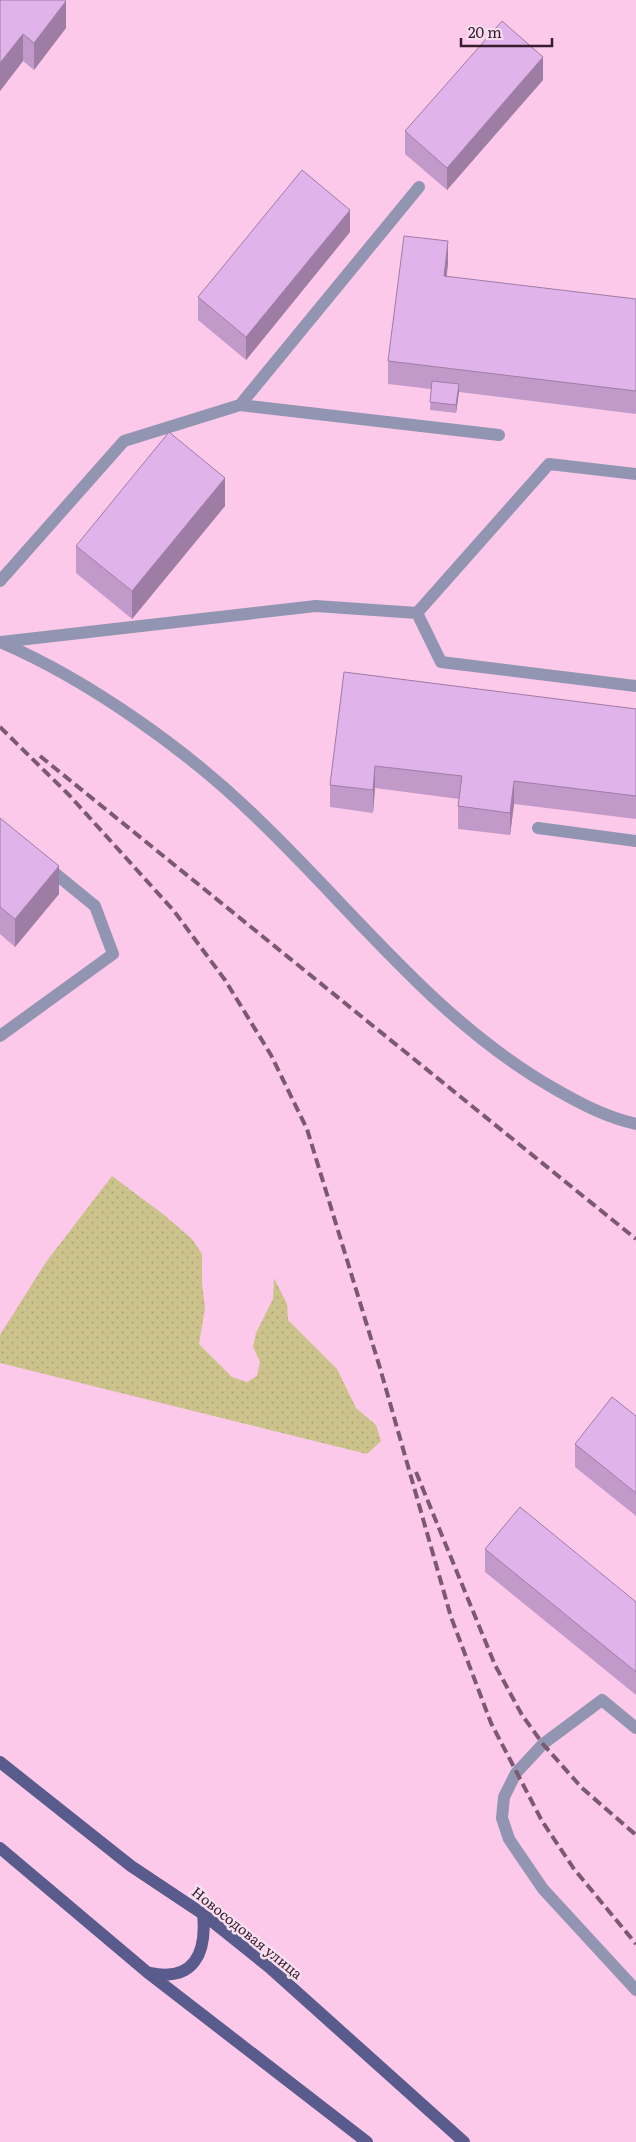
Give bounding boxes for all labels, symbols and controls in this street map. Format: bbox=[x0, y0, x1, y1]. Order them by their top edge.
scale bar bbox=[461, 15, 552, 47]
text: 20 m bbox=[468, 20, 502, 43]
street label: Новосодовая улица bbox=[188, 1881, 308, 1983]

